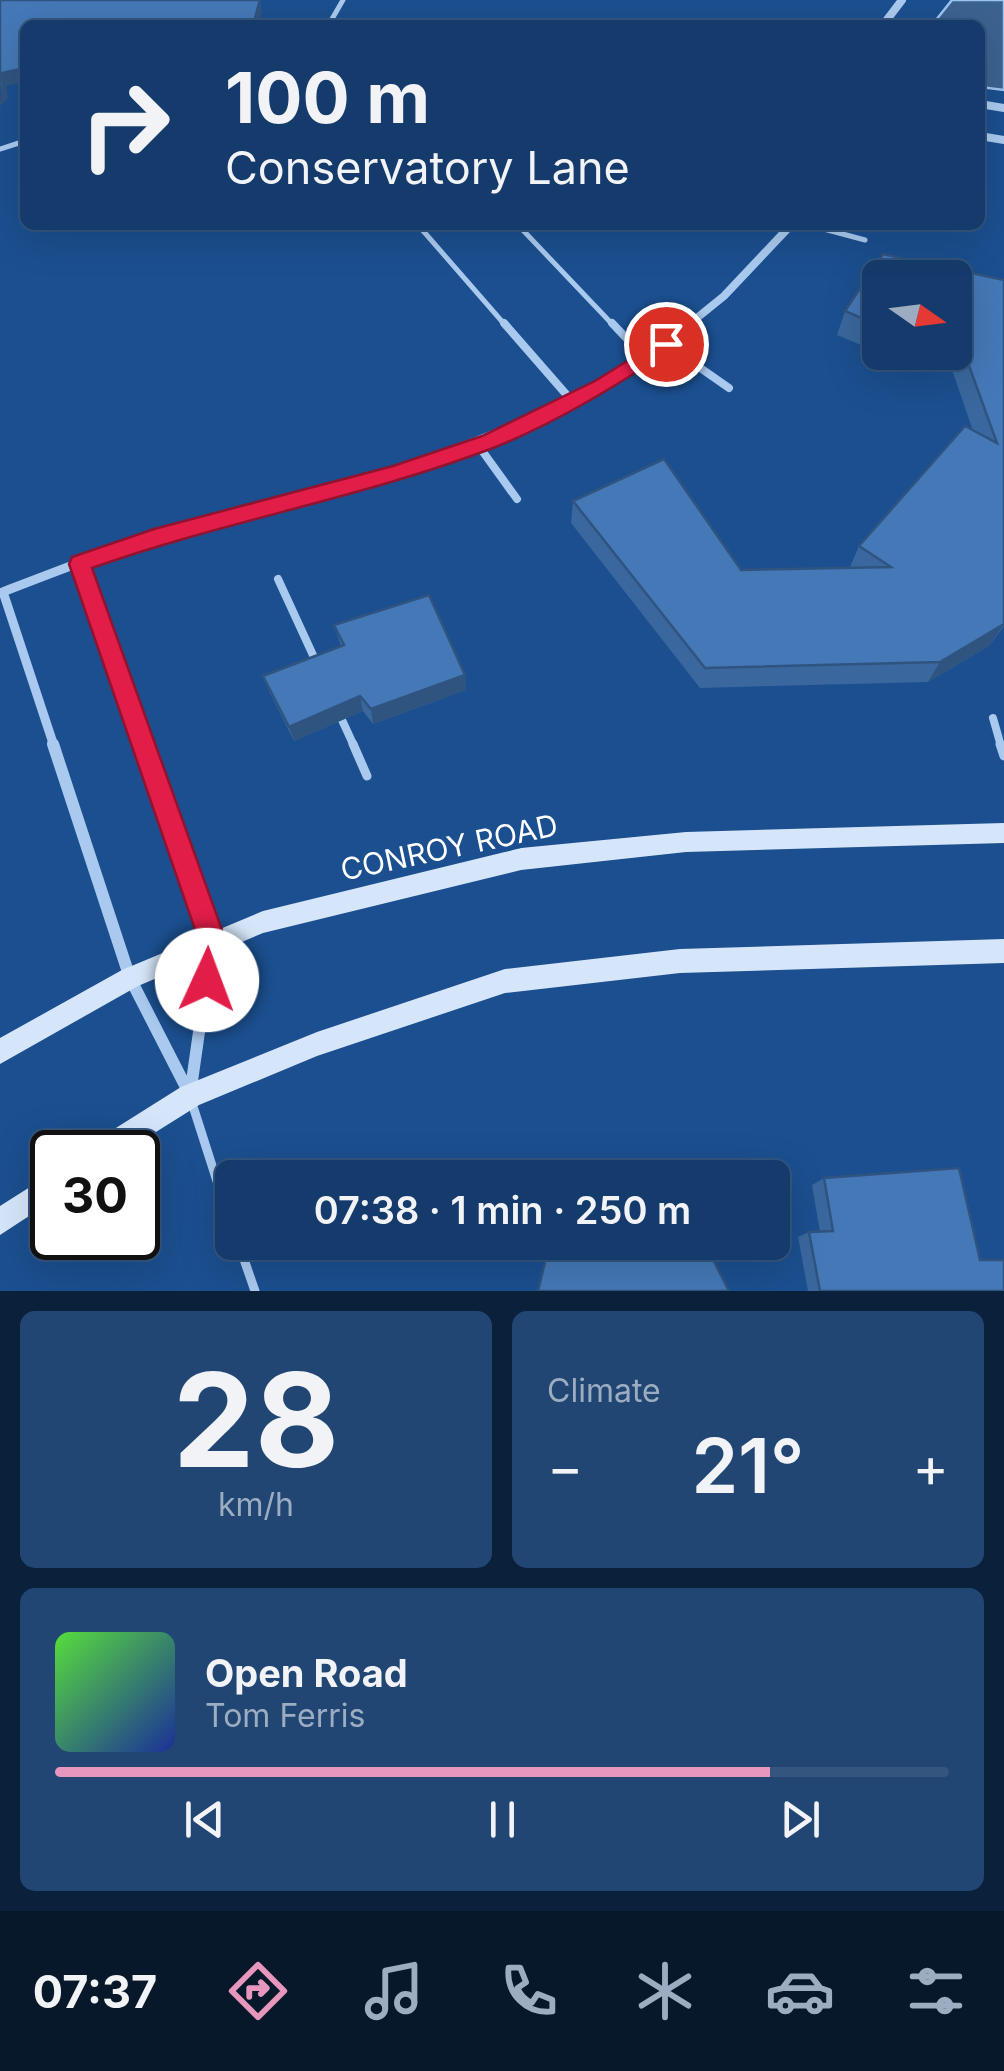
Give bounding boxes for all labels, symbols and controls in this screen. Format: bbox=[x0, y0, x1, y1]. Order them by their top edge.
text: 100 m bbox=[225, 55, 430, 140]
icon: right bbox=[60, 60, 190, 190]
text: Conservatory Lane bbox=[225, 140, 630, 195]
north arrow bbox=[862, 260, 972, 370]
map controls bbox=[862, 260, 972, 370]
pin bbox=[624, 302, 709, 387]
icon: arrive bbox=[639, 317, 694, 372]
street label: CONROY ROAD bbox=[337, 806, 561, 888]
position arrow bbox=[155, 928, 259, 1032]
speed limit sign: 30 bbox=[30, 1130, 160, 1260]
text: 07:38 · 1 min · 250 m bbox=[314, 1187, 691, 1233]
text: 28 bbox=[173, 1341, 339, 1498]
text: Climate bbox=[547, 1371, 661, 1410]
text: 21° bbox=[692, 1420, 804, 1511]
text: − bbox=[547, 1434, 583, 1500]
text: + bbox=[913, 1434, 949, 1500]
text: km/h bbox=[218, 1485, 294, 1524]
text: Open Road bbox=[205, 1650, 408, 1696]
text: Tom Ferris bbox=[205, 1696, 365, 1735]
icon: previous bbox=[177, 1792, 232, 1847]
icon: pause bbox=[475, 1792, 530, 1847]
icon: next bbox=[773, 1792, 828, 1847]
icon: directions bbox=[223, 1956, 293, 2026]
icon: music bbox=[359, 1956, 429, 2026]
icon: phone bbox=[494, 1956, 564, 2026]
icon: climate bbox=[630, 1956, 700, 2026]
icon: car bbox=[765, 1956, 835, 2026]
icon: filters bbox=[901, 1956, 971, 2026]
text: 07:37 bbox=[33, 1964, 157, 2019]

